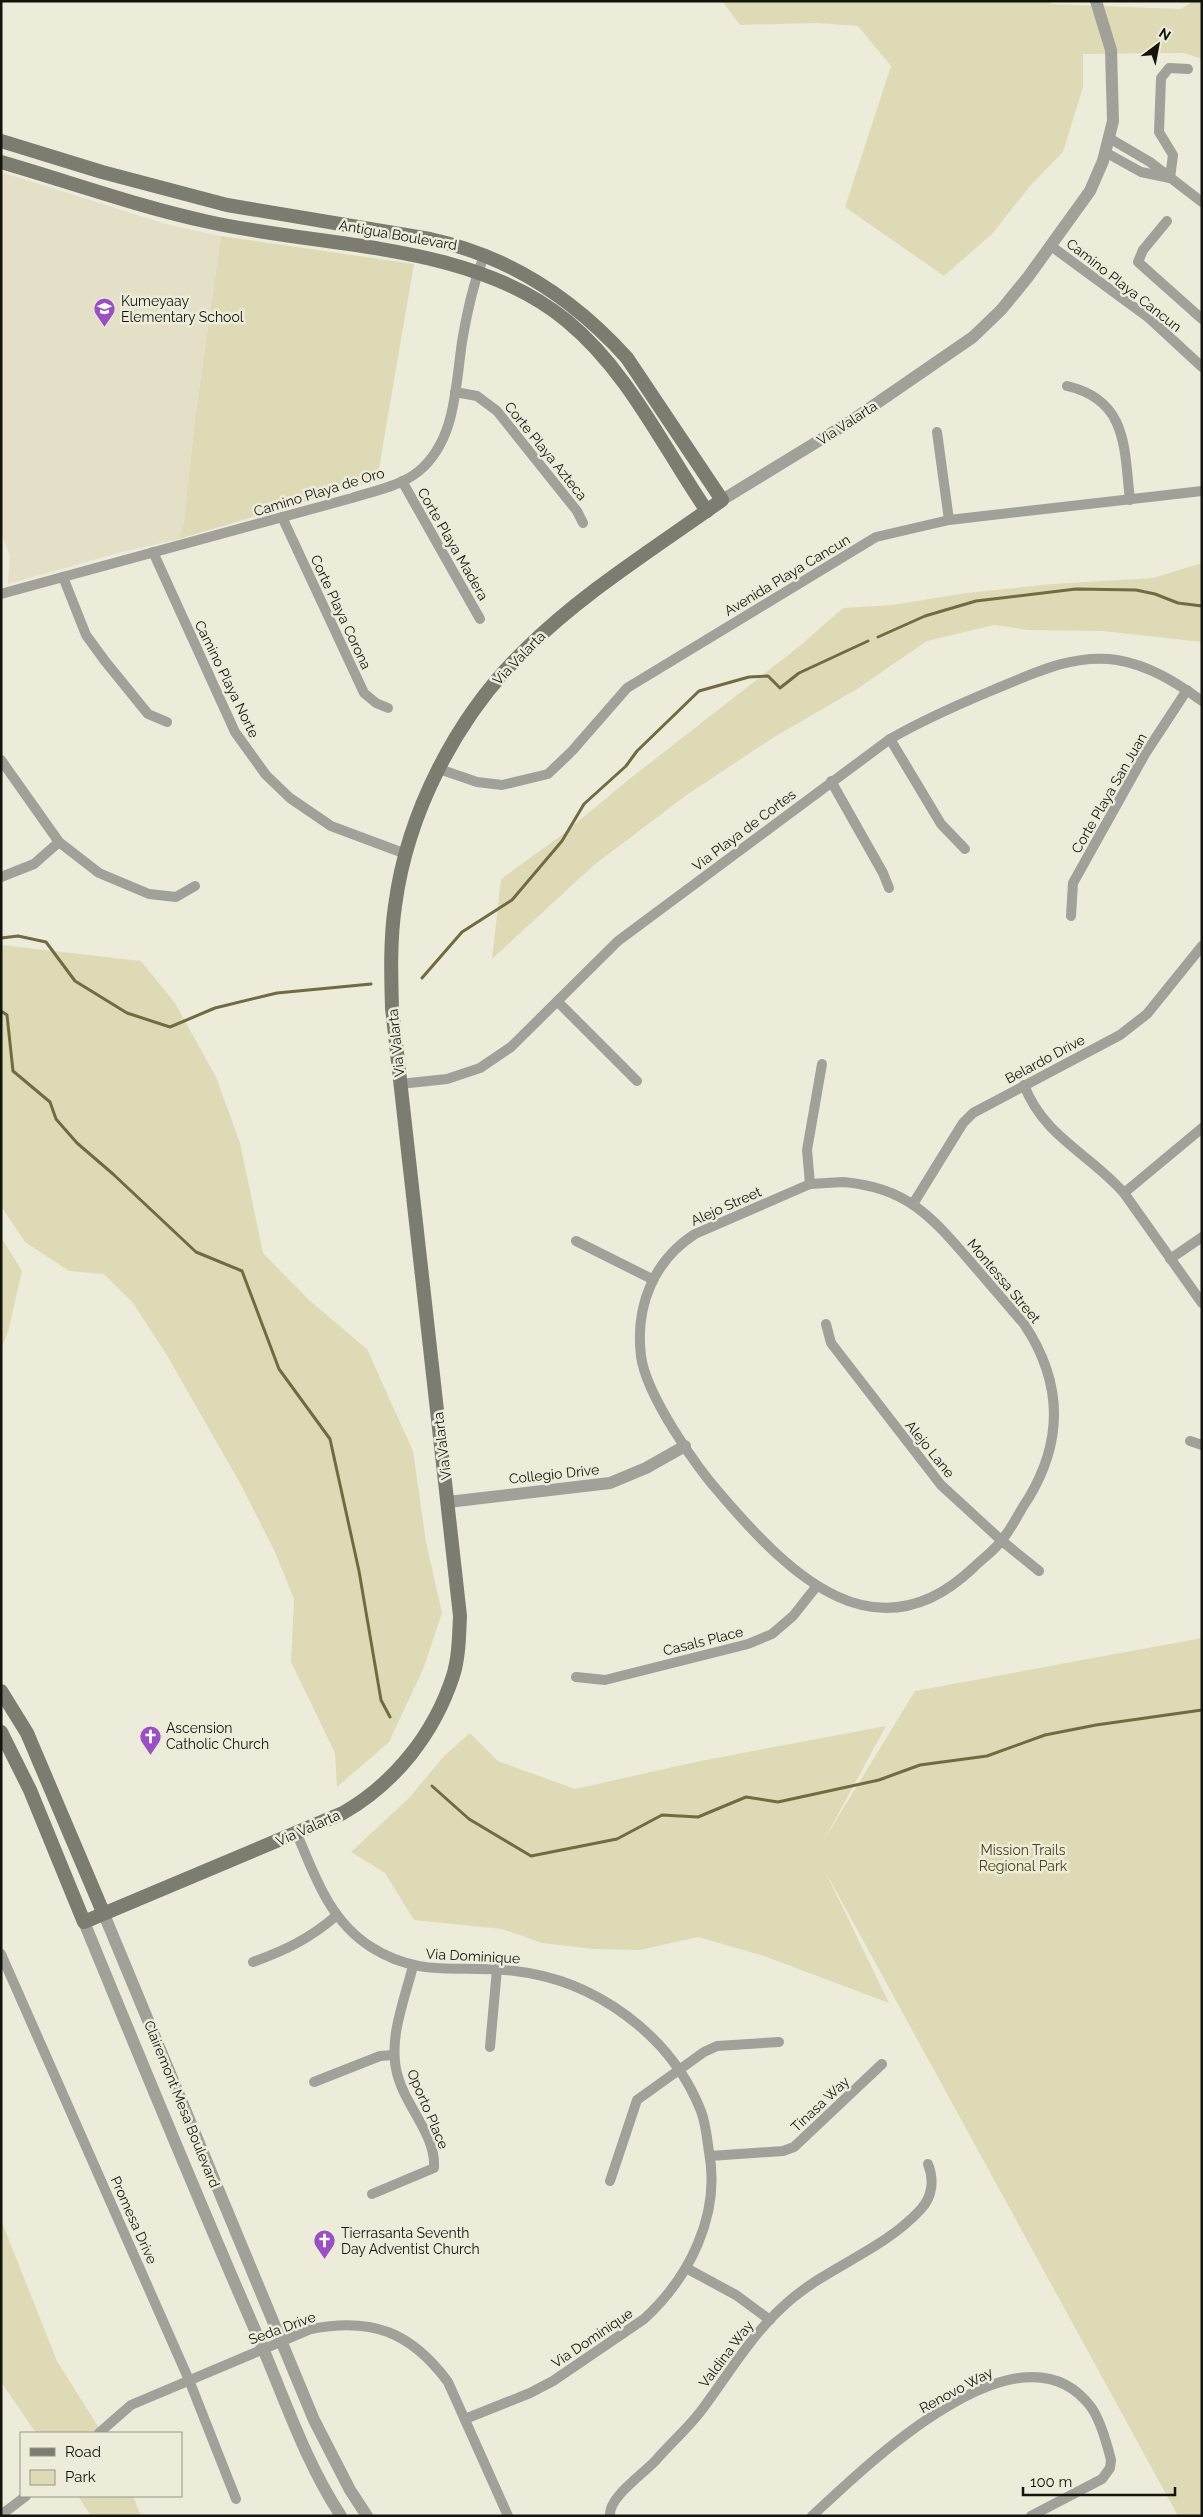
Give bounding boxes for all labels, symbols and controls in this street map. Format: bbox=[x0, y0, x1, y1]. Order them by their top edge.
north arrow bbox=[1133, 20, 1183, 70]
text: N bbox=[1156, 24, 1174, 44]
street label: Antigua Boulevard bbox=[338, 217, 458, 253]
street label: Camino Playa Cancun bbox=[1063, 235, 1185, 335]
place label: Kumeyaay Elementary School bbox=[121, 293, 244, 325]
school or university icon: Kumeyaay Elementary School bbox=[93, 297, 117, 328]
street label: Via Valarta bbox=[814, 398, 880, 448]
street label: Corte Playa Azteca bbox=[501, 399, 591, 503]
street label: Camino Playa de Oro bbox=[252, 465, 386, 519]
street label: Corte Playa Madera bbox=[414, 485, 492, 603]
street label: Avenida Playa Cancun bbox=[721, 531, 853, 619]
street label: Corte Playa Corona bbox=[307, 552, 375, 672]
street label: Camino Playa Norte bbox=[192, 618, 262, 740]
street label: Via Valarta bbox=[489, 628, 549, 688]
street label: Corte Playa San Juan bbox=[1068, 730, 1150, 856]
street label: Via Playa de Cortes bbox=[689, 786, 799, 874]
street label: Via Valarta bbox=[384, 1008, 408, 1078]
street label: Belardo Drive bbox=[1003, 1031, 1087, 1087]
street label: Alejo Street bbox=[688, 1183, 764, 1229]
street label: Montessa Street bbox=[964, 1236, 1044, 1327]
street label: Via Valarta bbox=[430, 1411, 454, 1481]
street label: Alejo Lane bbox=[902, 1417, 958, 1481]
street label: Collegio Drive bbox=[508, 1461, 600, 1487]
street label: Casals Place bbox=[661, 1623, 745, 1659]
place label: Ascension Catholic Church bbox=[166, 1720, 269, 1752]
church icon: Ascension Catholic Church bbox=[138, 1724, 162, 1755]
street label: Via Valarta bbox=[274, 1807, 342, 1849]
park label: Mission Trails Regional Park bbox=[979, 1842, 1068, 1874]
street label: Via Dominique bbox=[425, 1946, 521, 1966]
street label: Clairemont Mesa Boulevard bbox=[141, 2018, 223, 2190]
street label: Oporto Place bbox=[404, 2067, 452, 2151]
street label: Tinasa Way bbox=[788, 2073, 853, 2135]
street label: Promesa Drive bbox=[108, 2174, 160, 2266]
place label: Tierrasanta Seventh Day Adventist Church bbox=[341, 2225, 480, 2257]
church icon: Tierrasanta Seventh Day Adventist Church bbox=[313, 2229, 337, 2260]
street label: Via Dominique bbox=[548, 2305, 636, 2371]
street label: Seda Drive bbox=[246, 2309, 318, 2347]
street label: Valdina Way bbox=[696, 2317, 757, 2391]
street label: Renovo Way bbox=[917, 2364, 996, 2416]
legend bbox=[20, 2432, 182, 2497]
text: Road bbox=[65, 2443, 101, 2461]
scale bar bbox=[1023, 2464, 1176, 2496]
text: Park bbox=[65, 2468, 96, 2486]
text: 100 m bbox=[1030, 2473, 1072, 2491]

